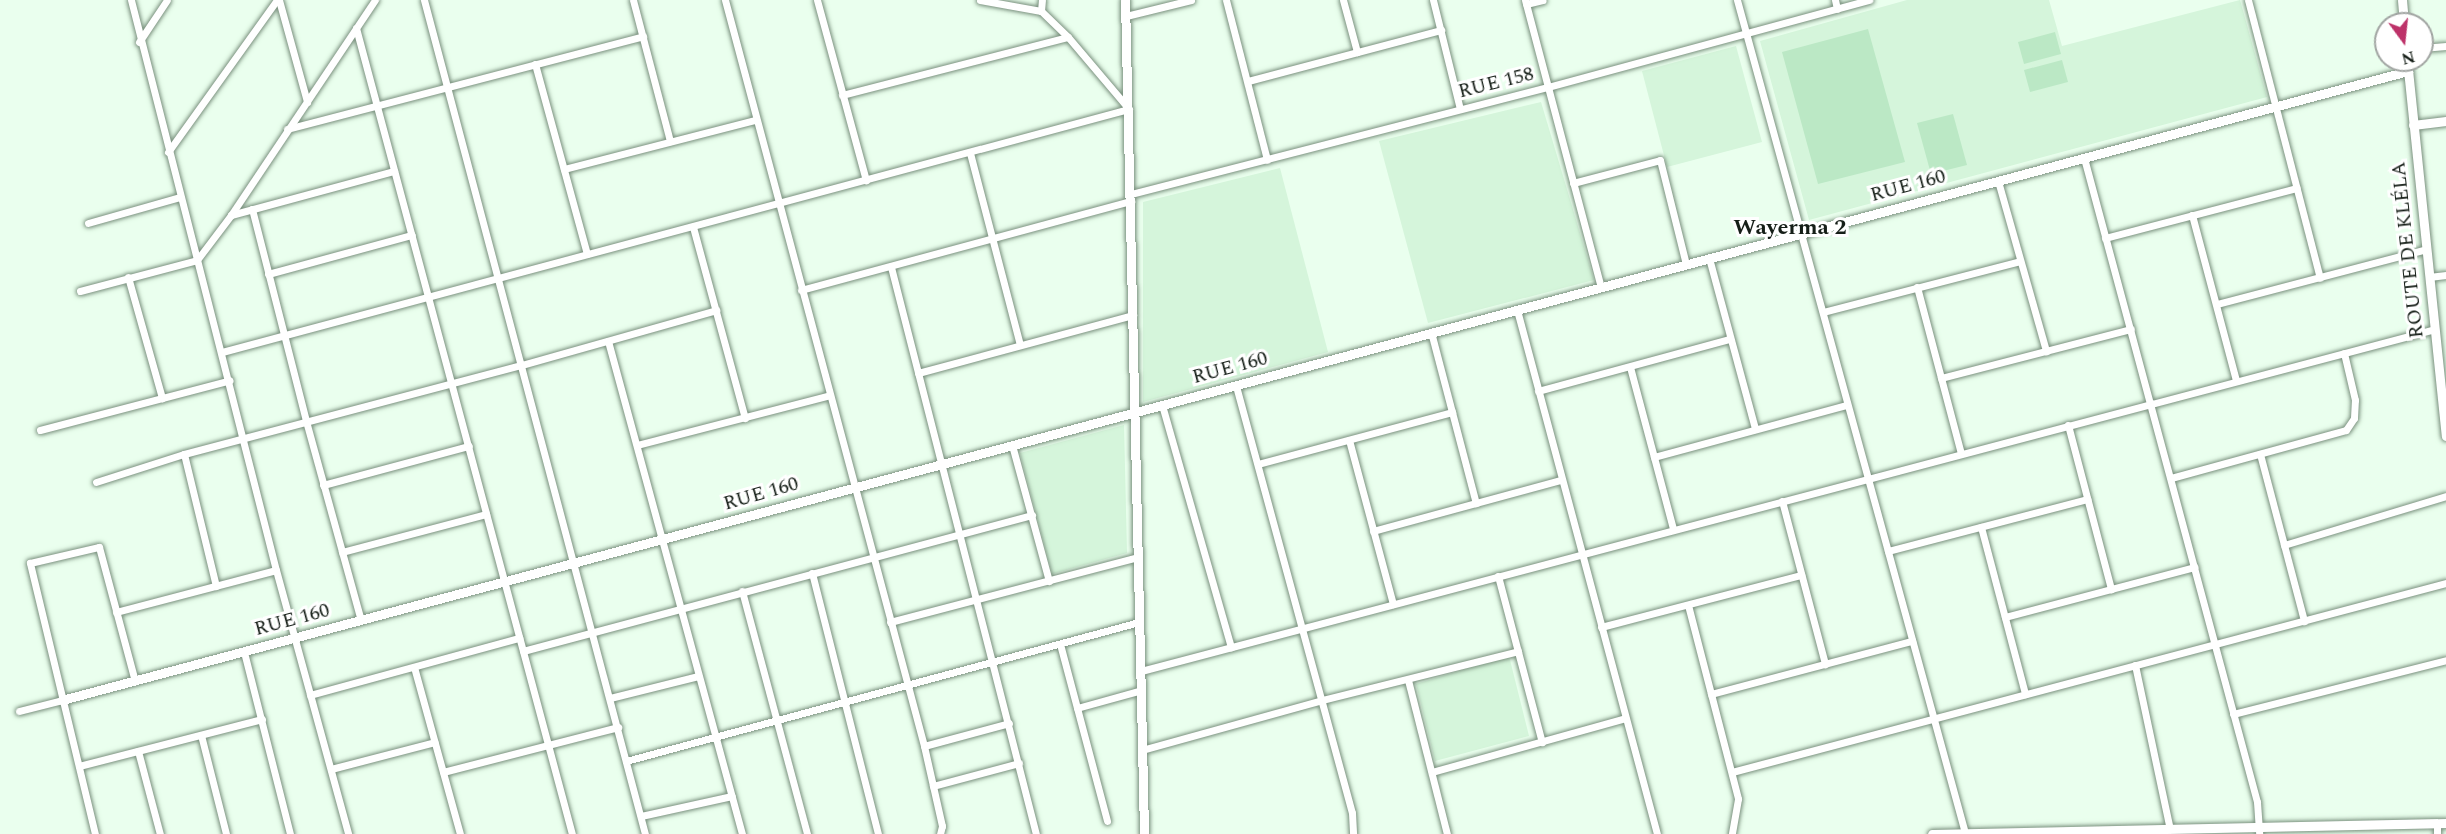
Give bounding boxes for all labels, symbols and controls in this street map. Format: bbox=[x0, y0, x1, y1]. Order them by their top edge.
north arrow bbox=[2374, 12, 2434, 72]
text: N bbox=[2399, 44, 2418, 71]
street label: RUE 158 bbox=[1456, 62, 1536, 104]
street label: ROUTE DE KLÉLA bbox=[2387, 160, 2429, 340]
street label: RUE 160 bbox=[1868, 164, 1948, 208]
district label: Wayerma 2 bbox=[1733, 215, 1847, 241]
street label: RUE 160 bbox=[1190, 346, 1270, 390]
street label: RUE 160 bbox=[721, 472, 801, 516]
street label: RUE 160 bbox=[252, 598, 332, 642]

